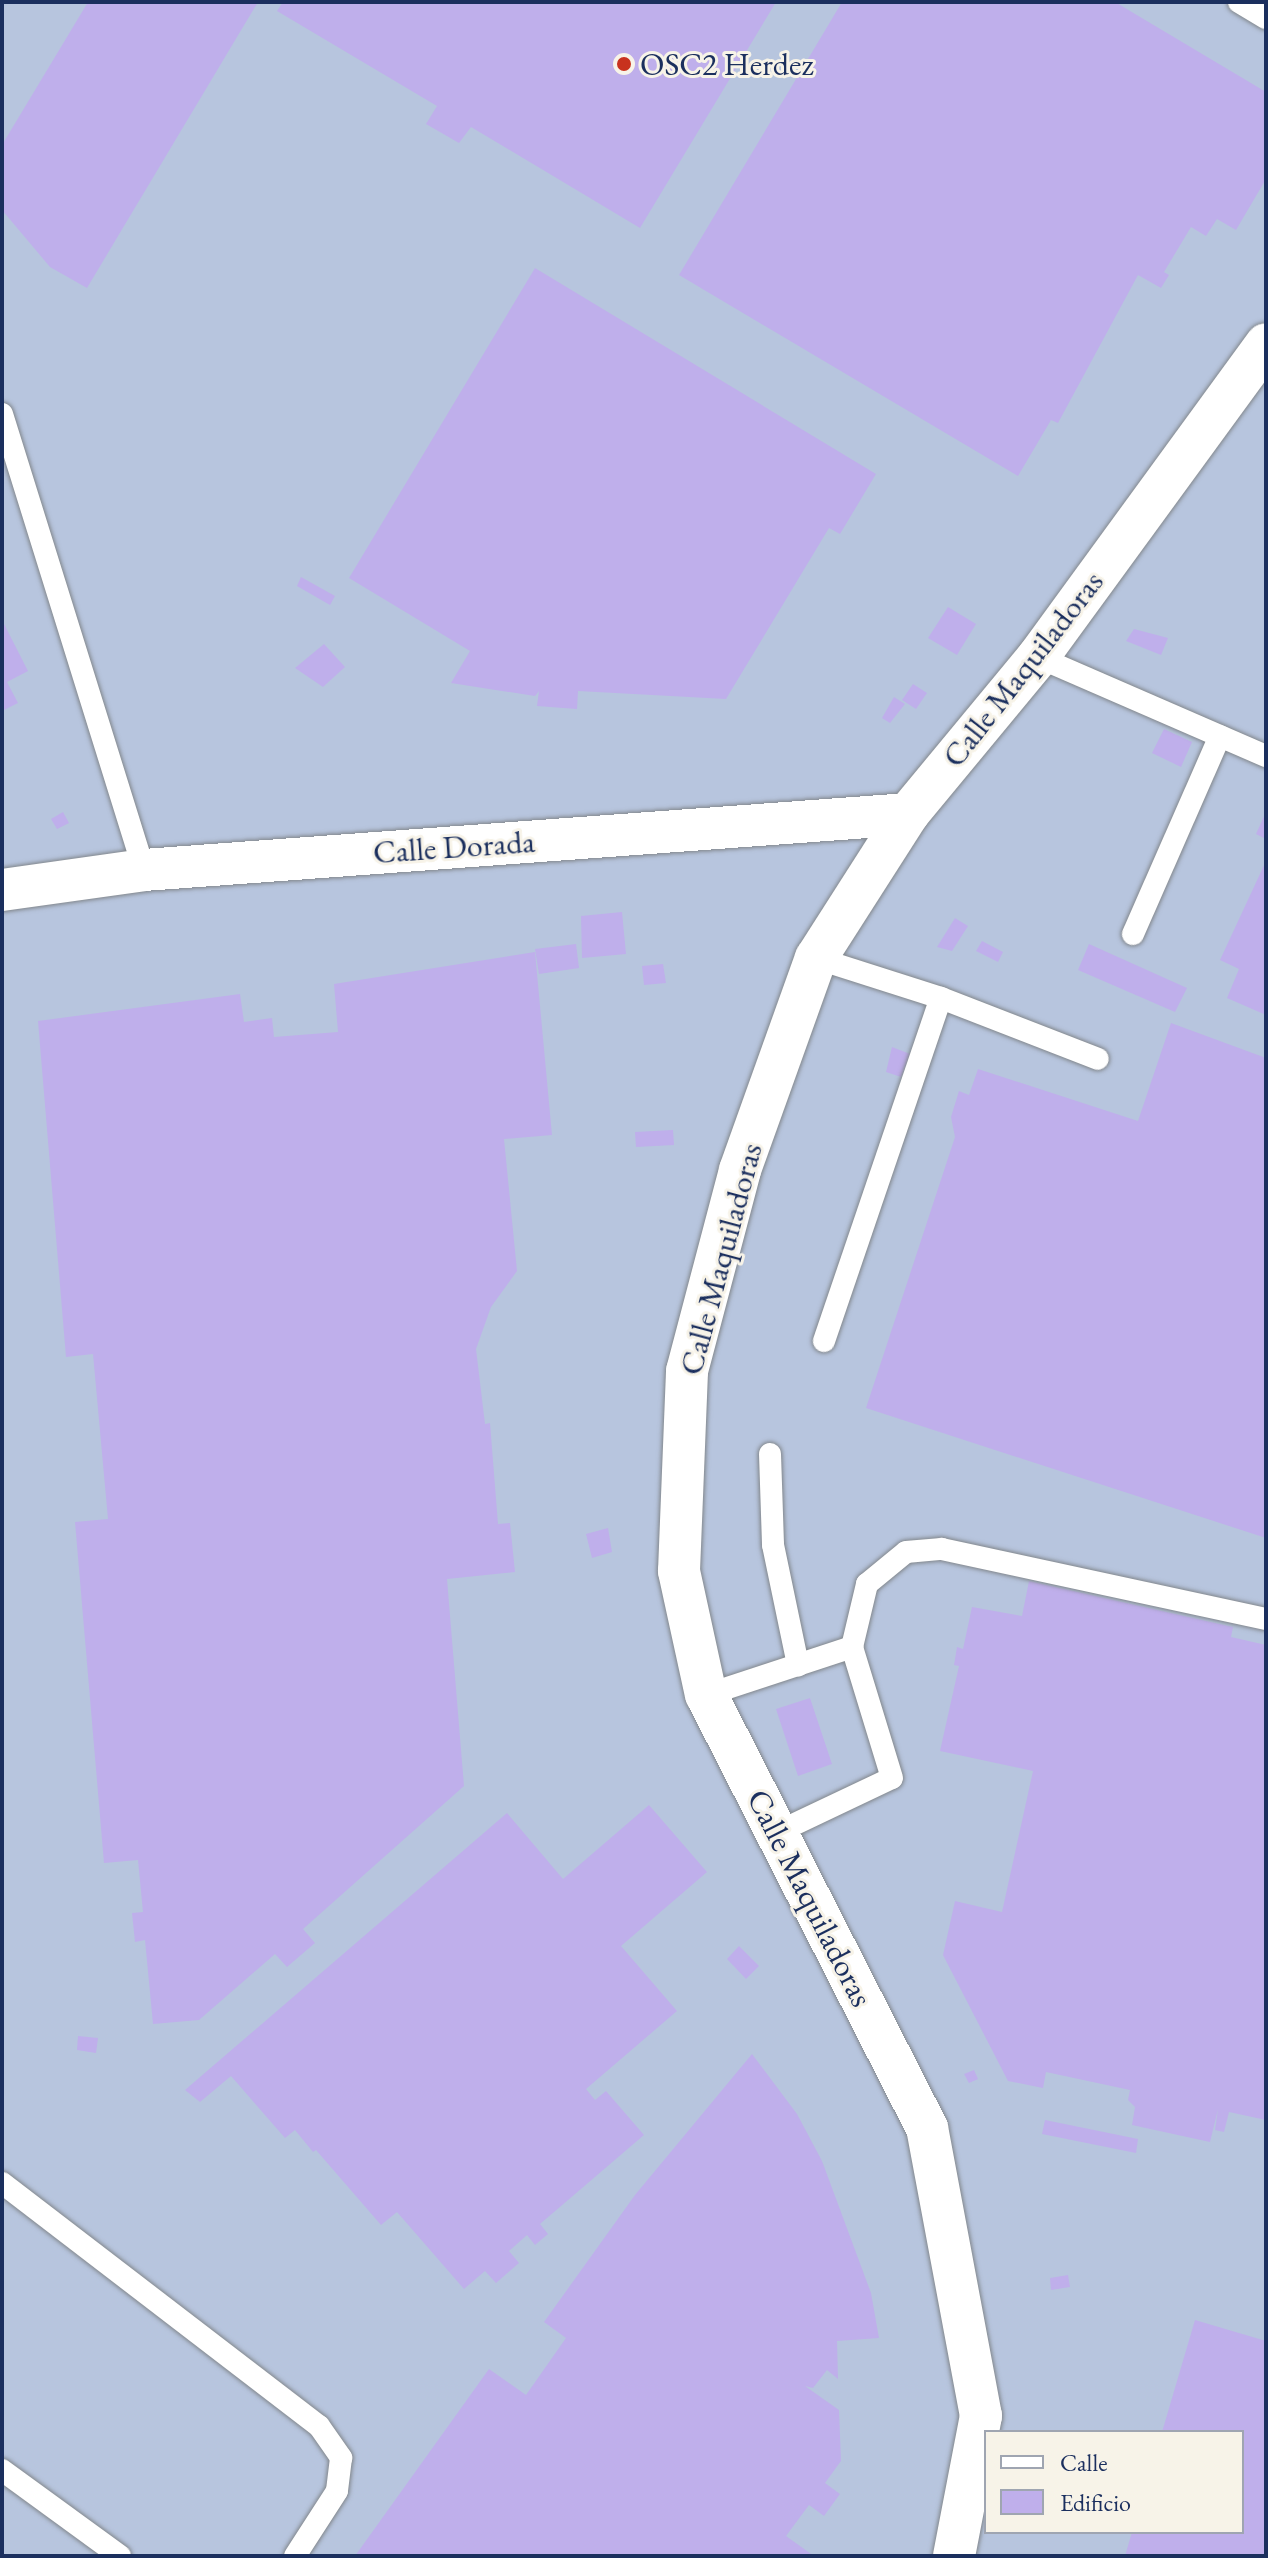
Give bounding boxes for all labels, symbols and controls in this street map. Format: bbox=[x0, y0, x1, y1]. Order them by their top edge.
place label: OSC2 Herdez bbox=[640, 45, 814, 83]
marker: OSC2 Herdez bbox=[615, 55, 633, 73]
street label: Calle Maquiladoras bbox=[934, 563, 1112, 775]
street label: Calle Dorada bbox=[372, 822, 536, 872]
street label: Calle Maquiladoras bbox=[672, 1139, 770, 1379]
street label: Calle Maquiladoras bbox=[739, 1783, 881, 2013]
legend bbox=[984, 2430, 1244, 2534]
text: Calle bbox=[1060, 2447, 1108, 2478]
text: Edificio bbox=[1060, 2487, 1131, 2518]

